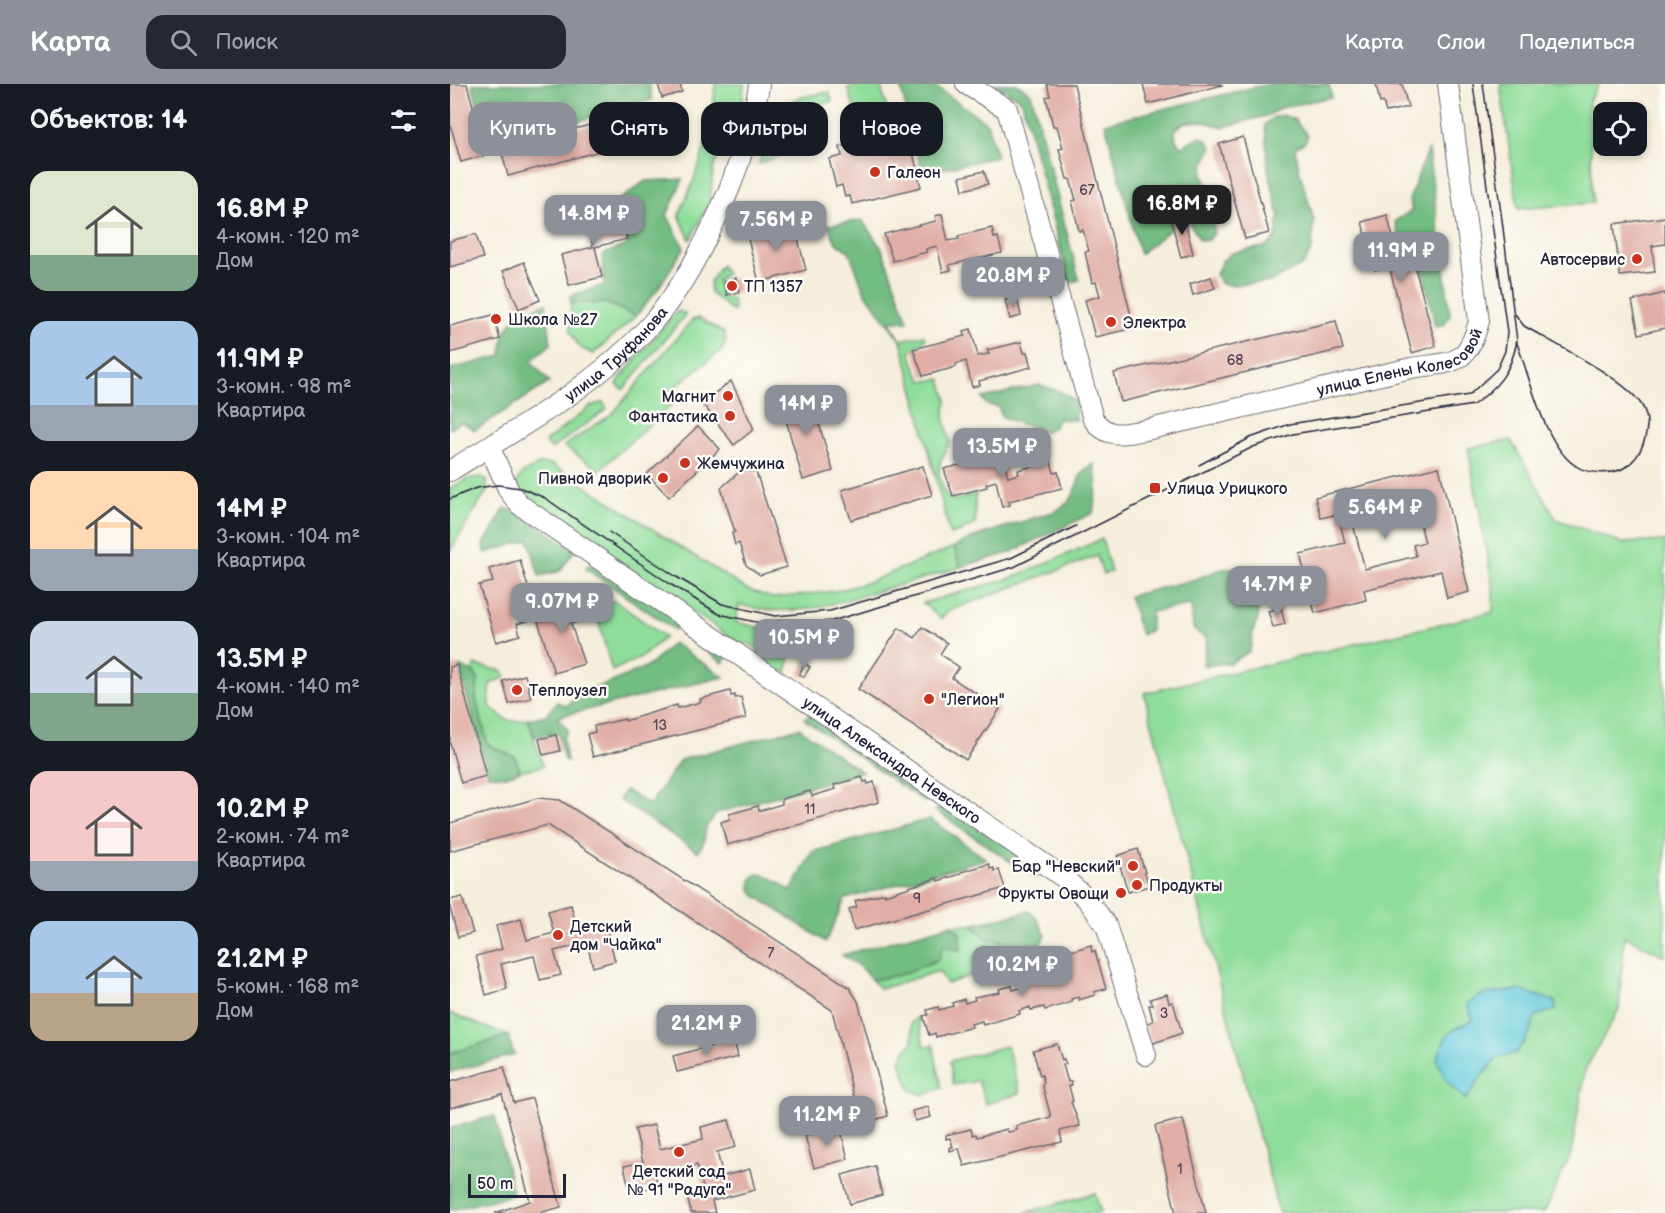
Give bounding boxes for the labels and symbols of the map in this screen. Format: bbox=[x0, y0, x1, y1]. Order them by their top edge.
place label: Галеон bbox=[887, 164, 941, 183]
marker: Галеон bbox=[868, 165, 882, 179]
house number: 67 bbox=[1079, 182, 1095, 199]
pin: 16.8M ₽ bbox=[1127, 185, 1237, 236]
pin: 14.8M ₽ bbox=[539, 195, 649, 246]
pin: 7.56M ₽ bbox=[721, 201, 831, 252]
pin: 11.9M ₽ bbox=[1346, 232, 1456, 283]
place label: Автосервис bbox=[1540, 251, 1625, 270]
marker: Автосервис bbox=[1630, 252, 1644, 266]
pin: 20.8M ₽ bbox=[958, 257, 1068, 308]
place label: ТП 1357 bbox=[744, 278, 803, 297]
marker: ТП 1357 bbox=[725, 279, 739, 293]
street label: улица Труфанова bbox=[562, 303, 673, 406]
place label: Школа №27 bbox=[508, 311, 597, 330]
marker: Школа №27 bbox=[489, 312, 503, 326]
place label: Электра bbox=[1123, 314, 1187, 333]
marker: Электра bbox=[1104, 315, 1118, 329]
street label: улица Елены Колесовой bbox=[1315, 326, 1487, 401]
house number: 68 bbox=[1227, 352, 1243, 369]
pin: 14M ₽ bbox=[764, 385, 848, 436]
place label: Магнит bbox=[661, 388, 717, 407]
marker: Магнит bbox=[721, 389, 735, 403]
place label: Фантастика bbox=[629, 408, 719, 427]
marker: Фантастика bbox=[723, 409, 737, 423]
pin: 13.5M ₽ bbox=[947, 428, 1057, 479]
place label: Жемчужина bbox=[697, 455, 785, 474]
marker: Жемчужина bbox=[678, 456, 692, 470]
place label: Пивной дворик bbox=[538, 470, 651, 489]
marker: Пивной дворик bbox=[656, 471, 670, 485]
place label: Улица Урицкого bbox=[1167, 480, 1287, 499]
marker: Улица Урицкого bbox=[1148, 481, 1162, 495]
pin: 5.64M ₽ bbox=[1330, 489, 1440, 540]
pin: 14.7M ₽ bbox=[1222, 566, 1332, 617]
pin: 9.07M ₽ bbox=[507, 583, 617, 634]
pin: 10.5M ₽ bbox=[749, 619, 859, 670]
place label: Теплоузел bbox=[529, 682, 607, 701]
marker: Теплоузел bbox=[510, 683, 524, 697]
place label: "Легион" bbox=[941, 691, 1005, 710]
marker: "Легион" bbox=[922, 692, 936, 706]
street label: улица Александра Невского bbox=[799, 694, 984, 829]
house number: 13 bbox=[653, 717, 667, 734]
house number: 11 bbox=[805, 801, 815, 818]
place label: Бар "Невский" bbox=[1012, 858, 1121, 877]
marker: Бар "Невский" bbox=[1126, 859, 1140, 873]
place label: Продукты bbox=[1149, 877, 1222, 896]
marker: Продукты bbox=[1130, 878, 1144, 892]
place label: Фрукты Овощи bbox=[998, 885, 1109, 904]
marker: Фрукты Овощи bbox=[1114, 886, 1128, 900]
house number: 9 bbox=[913, 890, 921, 907]
place label: Детский дом "Чайка" bbox=[570, 918, 662, 955]
marker: Детский дом "Чайка" bbox=[551, 928, 565, 942]
house number: 7 bbox=[768, 945, 775, 962]
pin: 10.2M ₽ bbox=[967, 946, 1077, 997]
pin: 21.2M ₽ bbox=[651, 1005, 761, 1056]
house number: 3 bbox=[1160, 1005, 1168, 1022]
pin: 11.2M ₽ bbox=[772, 1096, 882, 1147]
marker: Детский сад № 91 "Радуга" bbox=[672, 1145, 686, 1159]
house number: 1 bbox=[1177, 1161, 1183, 1178]
place label: Детский сад № 91 "Радуга" bbox=[626, 1163, 732, 1200]
scale bar bbox=[468, 1171, 566, 1198]

